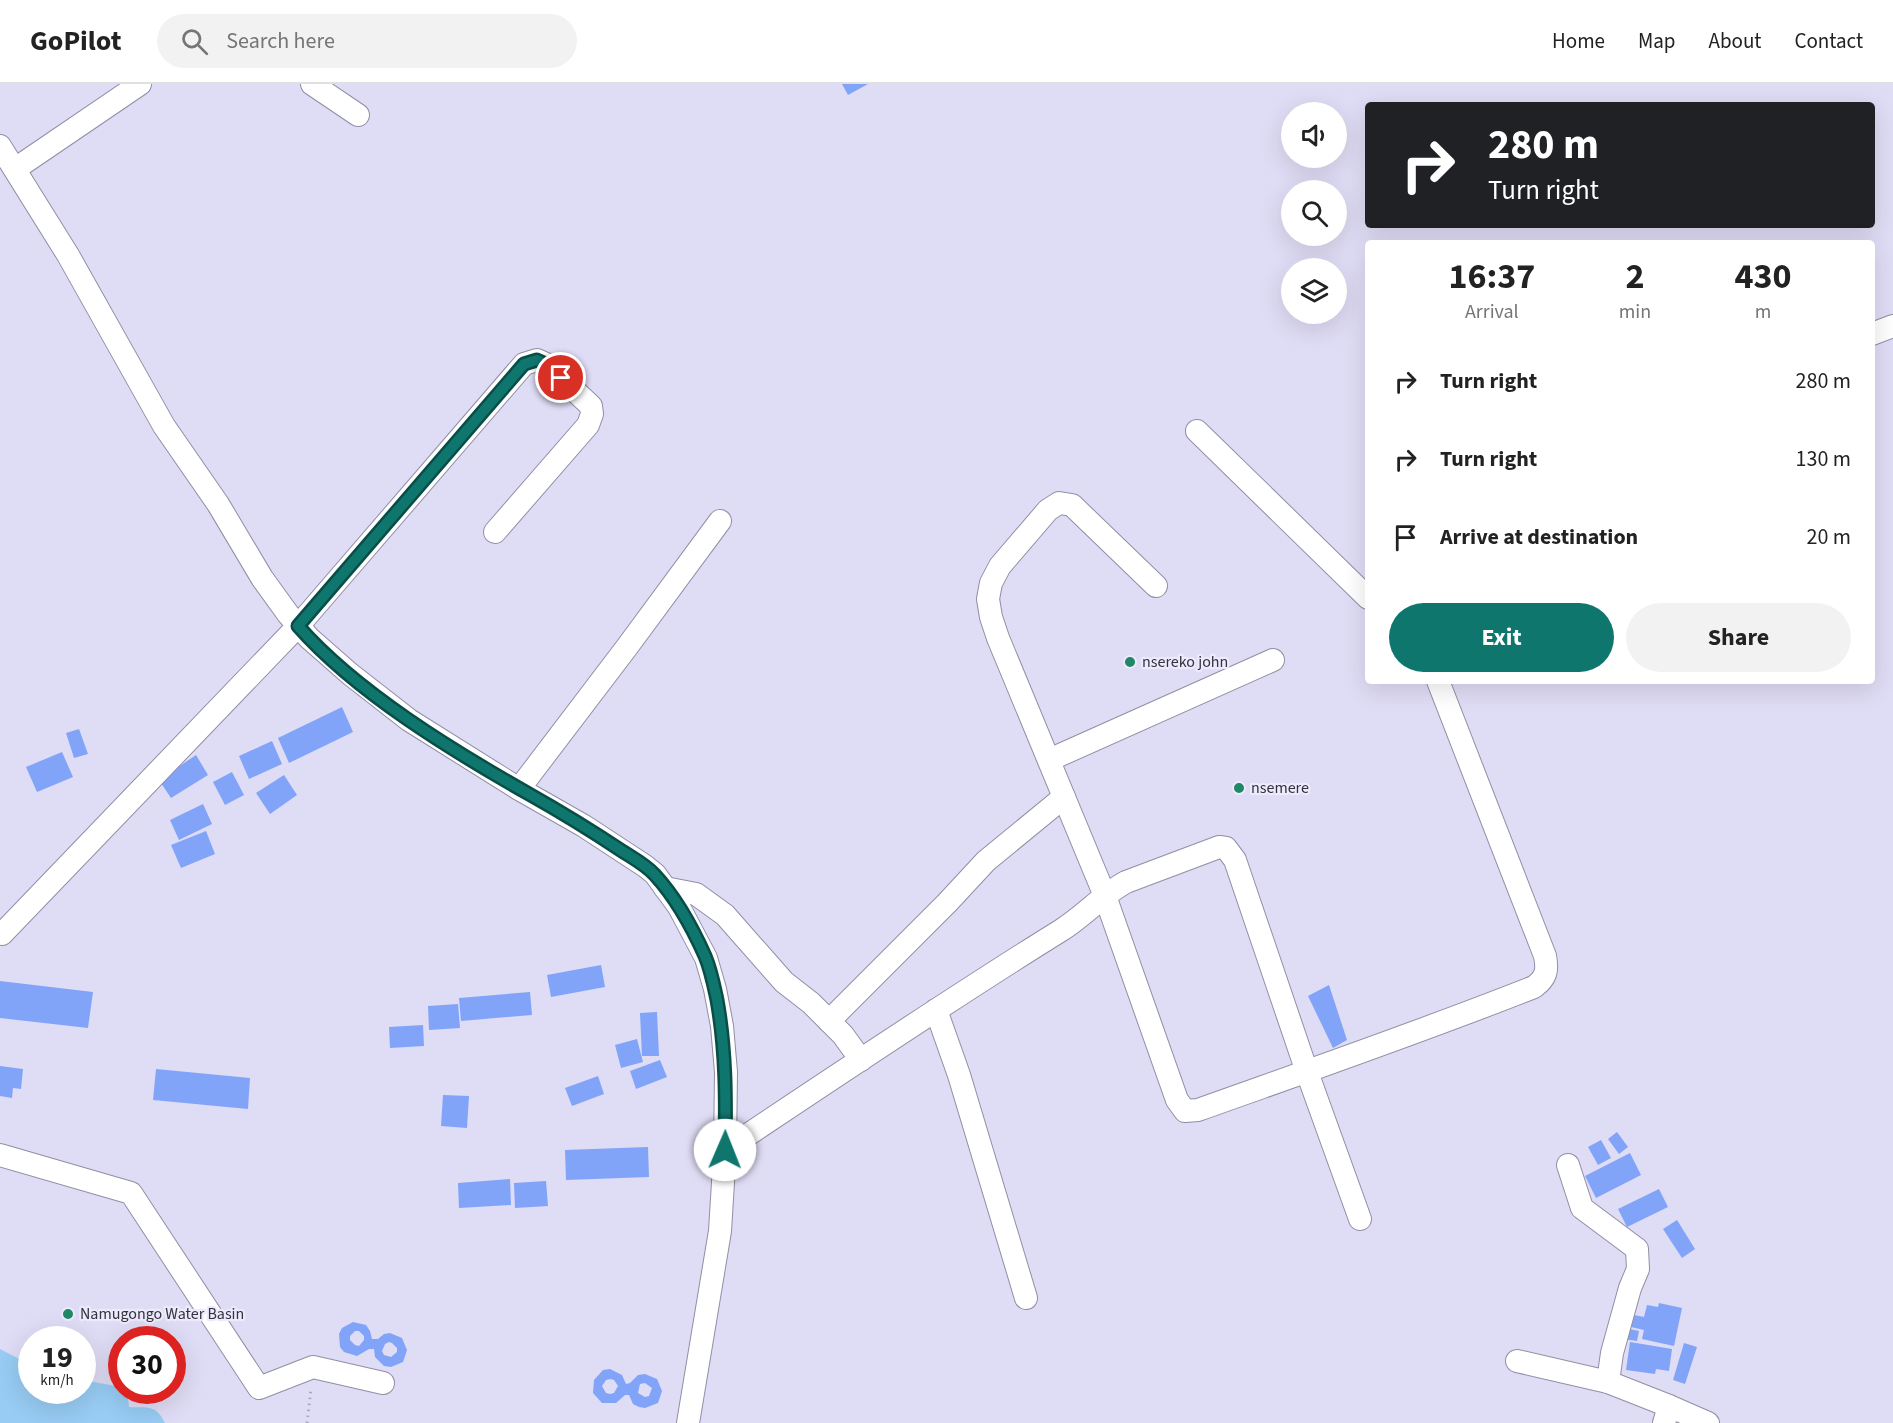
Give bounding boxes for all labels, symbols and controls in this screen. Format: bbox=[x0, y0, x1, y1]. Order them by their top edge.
search box bbox=[157, 14, 577, 68]
text: GoPilot bbox=[30, 21, 121, 61]
icon: search bbox=[178, 25, 211, 58]
text: Search here bbox=[226, 25, 335, 57]
text: Home bbox=[1552, 26, 1605, 56]
text: Map bbox=[1638, 26, 1676, 56]
text: About bbox=[1709, 26, 1761, 56]
text: Contact bbox=[1794, 26, 1863, 56]
map controls bbox=[1281, 102, 1347, 324]
button: sound bbox=[1281, 102, 1347, 168]
text: 280 m bbox=[1488, 115, 1599, 175]
icon: right bbox=[1389, 126, 1467, 204]
text: Turn right bbox=[1488, 171, 1599, 210]
button: search bbox=[1281, 180, 1347, 246]
text: 16:37 bbox=[1448, 251, 1535, 302]
text: 2 bbox=[1625, 251, 1644, 302]
text: 430 bbox=[1735, 251, 1792, 302]
button: layers bbox=[1281, 258, 1347, 324]
text: Arrival bbox=[1465, 298, 1519, 326]
text: min bbox=[1619, 298, 1651, 326]
text: m bbox=[1755, 298, 1771, 326]
pin bbox=[535, 352, 586, 403]
icon: arrive bbox=[544, 361, 577, 394]
icon: right bbox=[1389, 365, 1422, 398]
text: Turn right bbox=[1440, 365, 1537, 397]
text: 280 m bbox=[1796, 365, 1851, 397]
icon: right bbox=[1389, 443, 1422, 476]
text: Turn right bbox=[1440, 443, 1537, 475]
text: 130 m bbox=[1796, 443, 1851, 475]
icon: arrive bbox=[1389, 521, 1422, 554]
text: Arrive at destination bbox=[1440, 521, 1638, 553]
text: 20 m bbox=[1806, 521, 1851, 553]
button: Exit bbox=[1389, 603, 1614, 672]
button: Share bbox=[1626, 603, 1851, 672]
place label: nsereko john bbox=[1142, 651, 1228, 673]
marker: nsereko john bbox=[1123, 655, 1137, 669]
place label: nsemere bbox=[1251, 777, 1309, 799]
marker: nsemere bbox=[1232, 781, 1246, 795]
position arrow bbox=[693, 1118, 757, 1182]
place label: Namugongo Water Basin bbox=[80, 1303, 244, 1325]
marker: Namugongo Water Basin bbox=[61, 1307, 75, 1321]
speed limit sign: 30 bbox=[108, 1326, 186, 1404]
text: 19 bbox=[41, 1336, 73, 1379]
text: km/h bbox=[40, 1370, 74, 1391]

